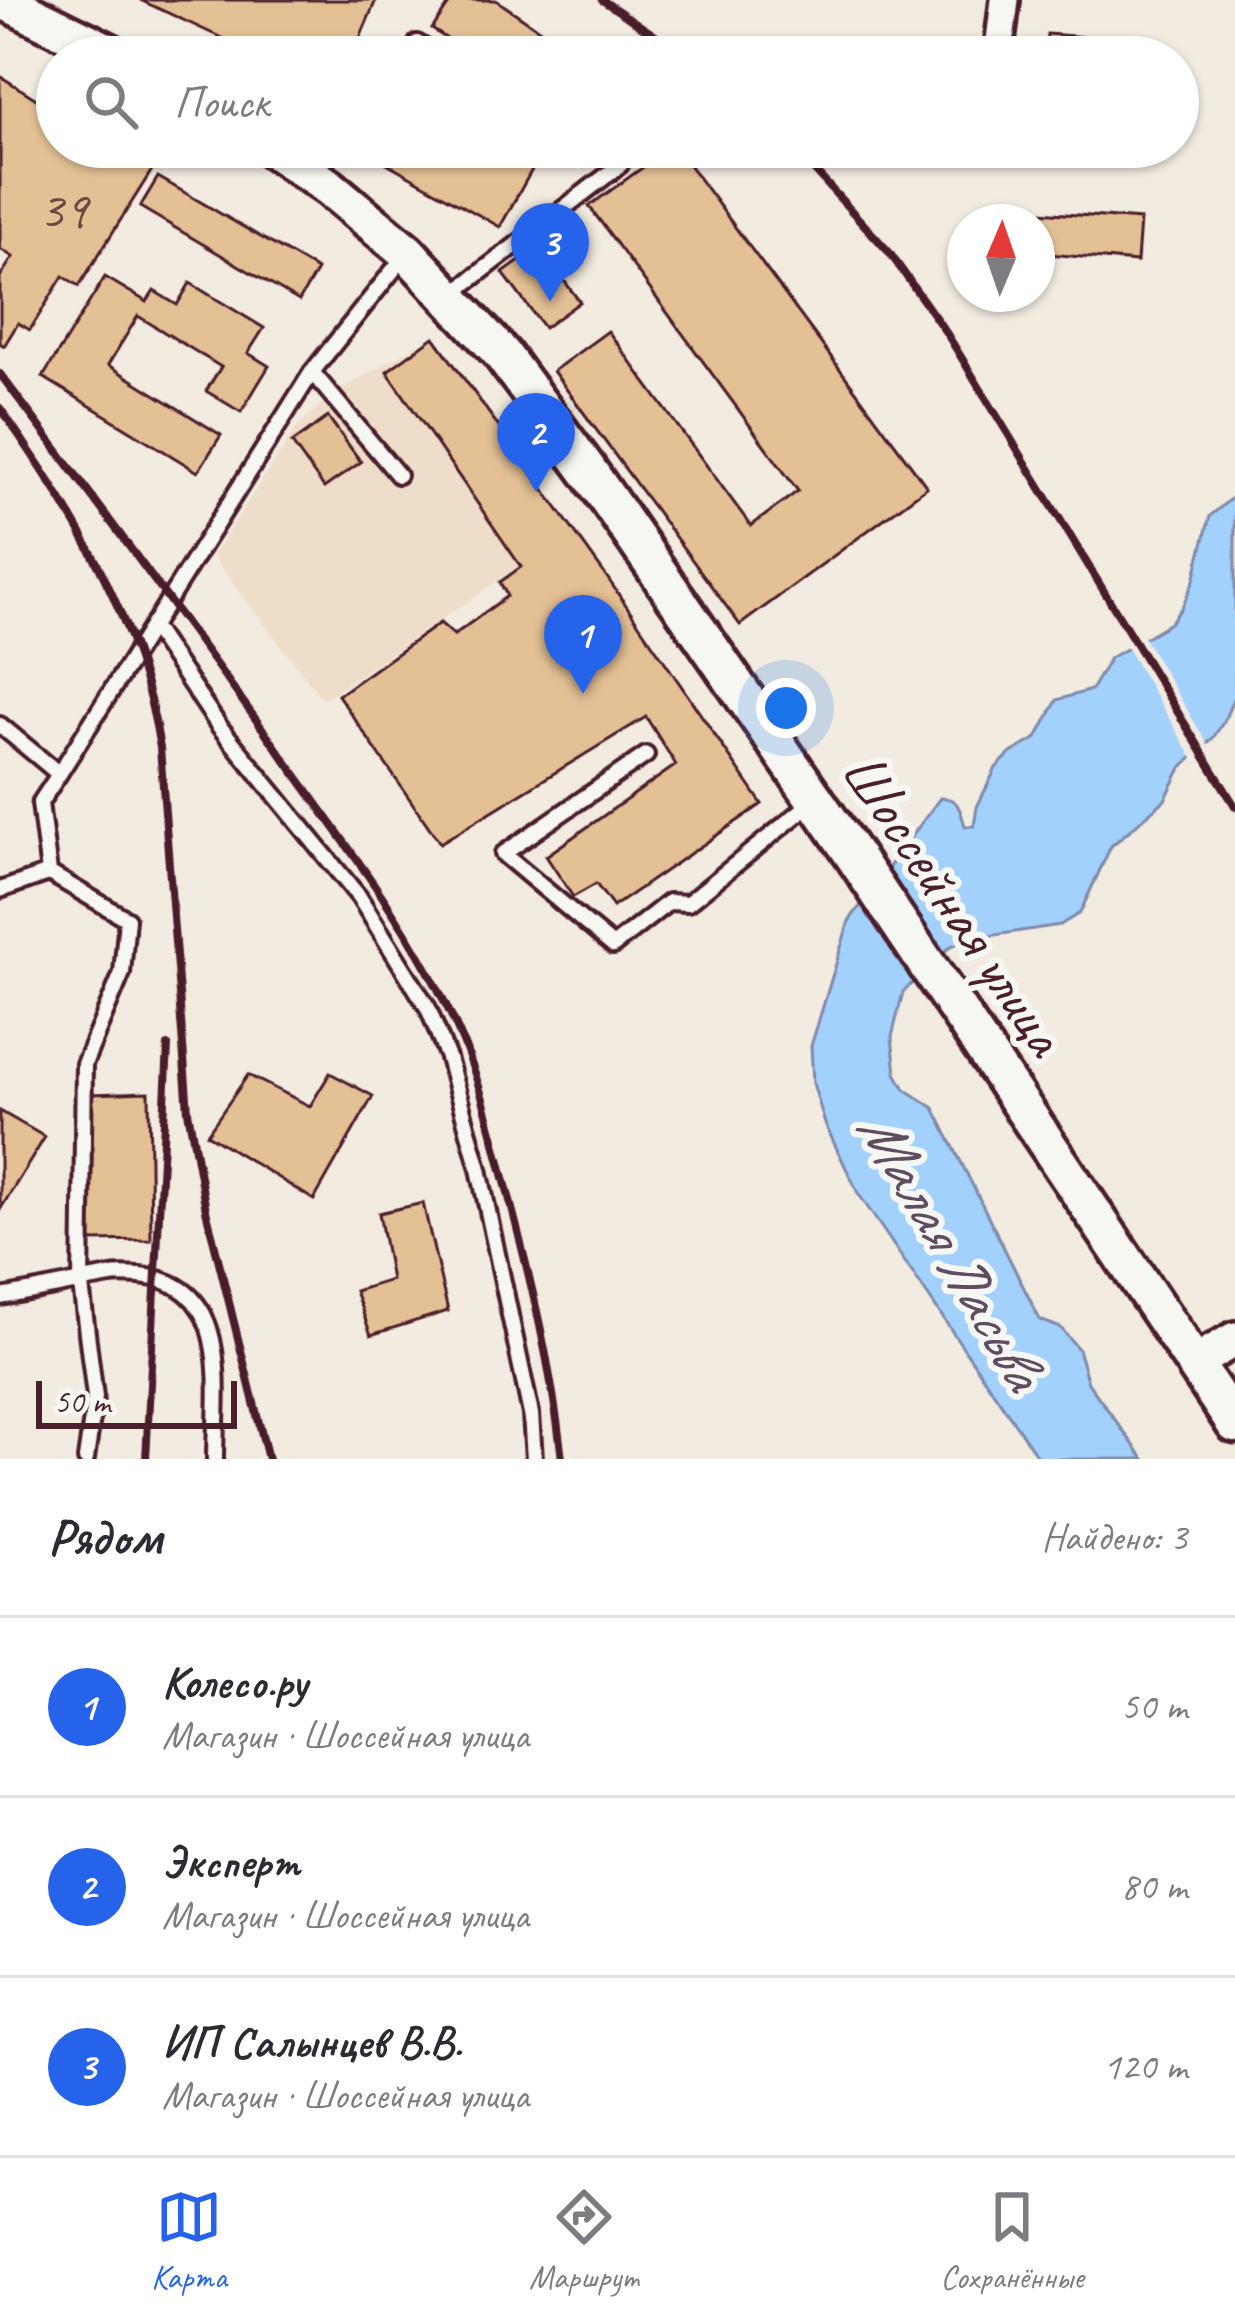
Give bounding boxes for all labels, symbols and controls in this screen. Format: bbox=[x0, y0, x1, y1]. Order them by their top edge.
search box bbox=[36, 36, 1199, 168]
icon: search bbox=[78, 69, 144, 135]
text: Поиск bbox=[174, 74, 269, 131]
house number: 39 bbox=[39, 175, 91, 243]
pin: 3 bbox=[511, 203, 589, 302]
north arrow bbox=[947, 204, 1055, 312]
pin: 2 bbox=[497, 393, 575, 492]
pin: 1 bbox=[544, 595, 622, 694]
your location bbox=[756, 678, 816, 738]
street label: Шоссейная улица bbox=[825, 737, 1085, 1072]
water label: Малая Ласьва bbox=[840, 1096, 1065, 1407]
scale bar bbox=[36, 1375, 237, 1428]
text: 50 m bbox=[54, 1381, 110, 1423]
text: Рядом bbox=[48, 1505, 162, 1569]
text: Найдено: 3 bbox=[1042, 1513, 1187, 1562]
text: Колесо.ру bbox=[162, 1654, 307, 1711]
text: 1 bbox=[78, 1682, 96, 1731]
text: 50 m bbox=[1121, 1682, 1187, 1731]
text: Магазин · Шоссейная улица bbox=[162, 1711, 529, 1760]
text: Эксперт bbox=[162, 1834, 300, 1891]
text: 2 bbox=[78, 1862, 96, 1911]
text: 80 m bbox=[1121, 1862, 1187, 1911]
text: Магазин · Шоссейная улица bbox=[162, 1891, 529, 1940]
text: ИП Салынцев В.В. bbox=[162, 2014, 462, 2071]
text: 3 bbox=[78, 2042, 96, 2091]
text: 120 m bbox=[1103, 2042, 1187, 2091]
text: Магазин · Шоссейная улица bbox=[162, 2071, 529, 2120]
tab: Карта bbox=[151, 2184, 227, 2298]
tab: Маршрут bbox=[529, 2184, 638, 2298]
tab: Сохранённые bbox=[940, 2184, 1084, 2298]

